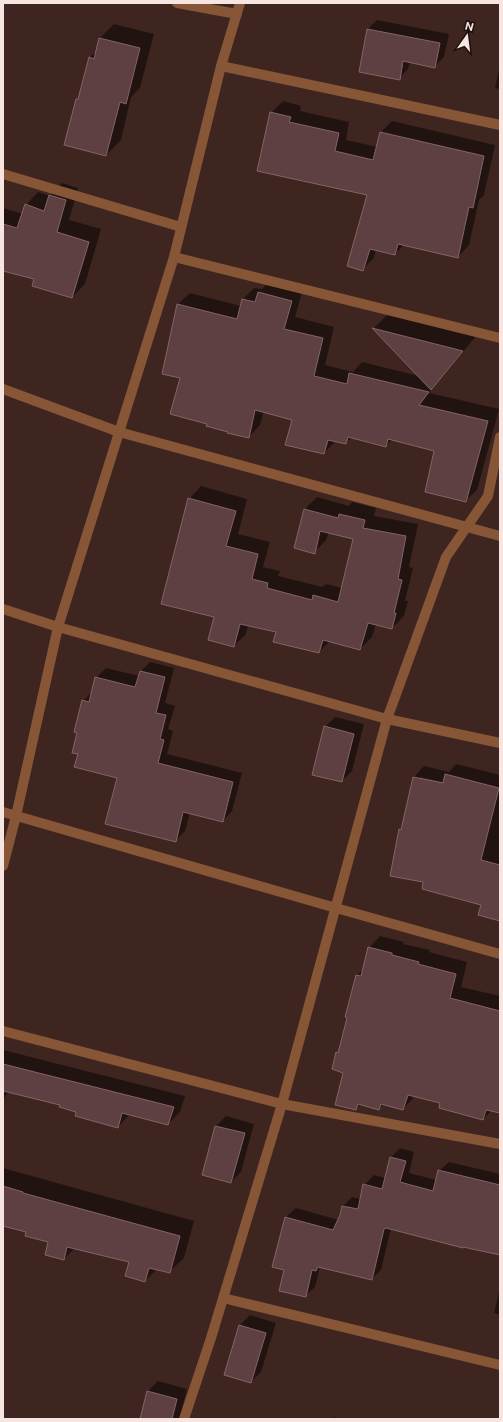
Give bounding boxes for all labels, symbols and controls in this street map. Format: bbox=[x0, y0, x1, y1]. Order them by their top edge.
north arrow bbox=[447, 16, 487, 56]
text: N bbox=[464, 19, 475, 33]

